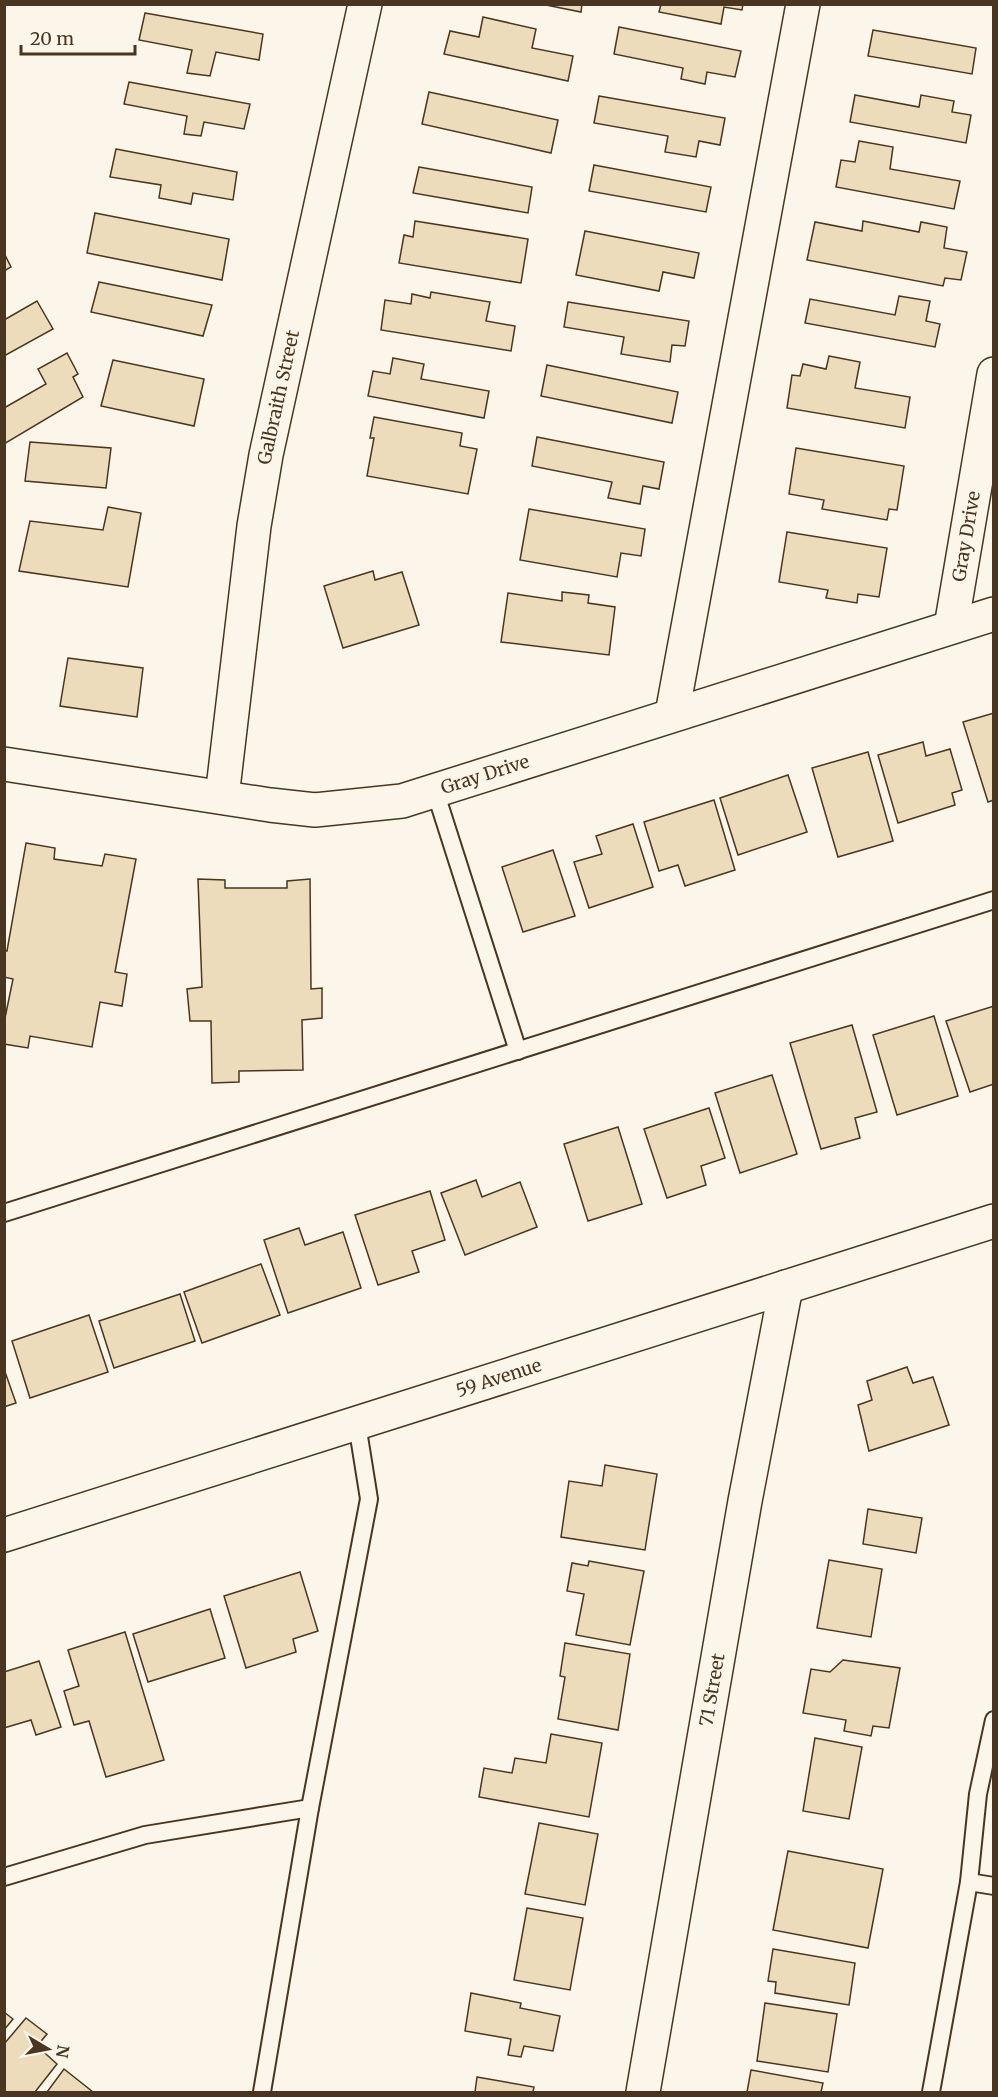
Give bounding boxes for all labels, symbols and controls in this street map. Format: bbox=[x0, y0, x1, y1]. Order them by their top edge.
scale bar bbox=[21, 18, 135, 56]
text: 20 m bbox=[30, 27, 74, 50]
street label: Galbraith Street bbox=[253, 328, 304, 466]
street label: Gray Drive bbox=[947, 489, 985, 583]
street label: Gray Drive bbox=[438, 750, 532, 799]
street label: 59 Avenue bbox=[453, 1353, 544, 1402]
street label: 71 Street bbox=[694, 1652, 730, 1728]
north arrow bbox=[18, 2019, 78, 2079]
text: N bbox=[52, 2044, 74, 2060]

